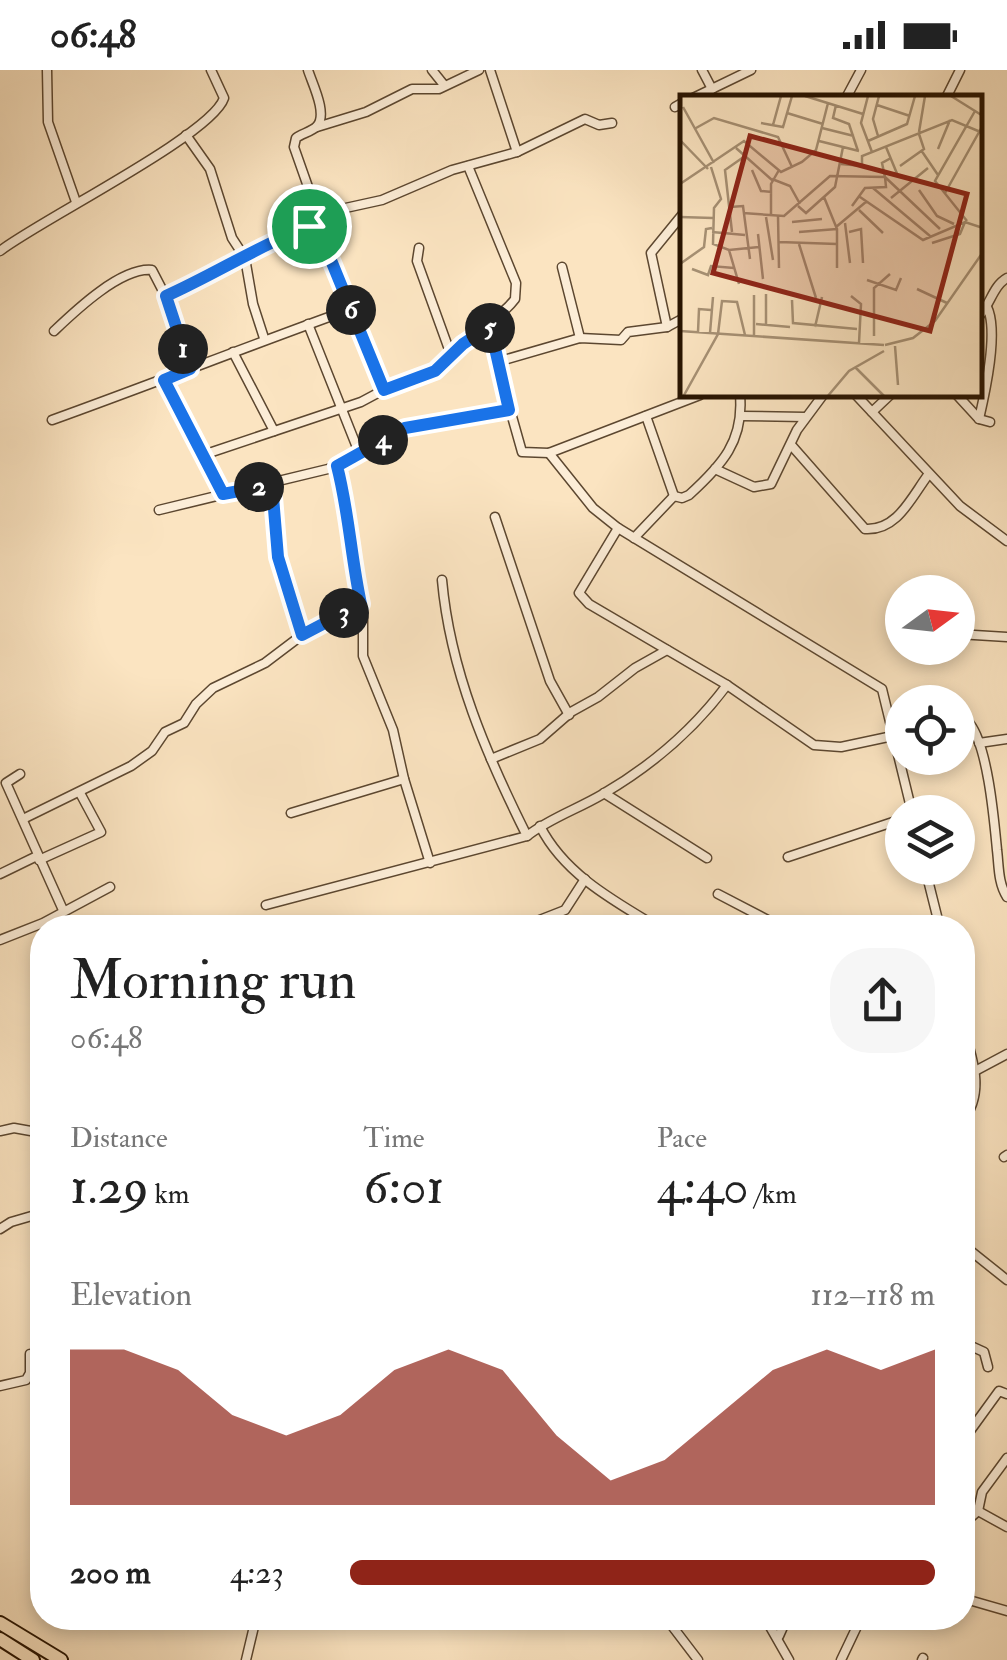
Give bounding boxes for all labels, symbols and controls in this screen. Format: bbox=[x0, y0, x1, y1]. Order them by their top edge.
text: 06:48 bbox=[50, 11, 136, 59]
inset map bbox=[680, 95, 982, 398]
pin bbox=[267, 184, 352, 269]
icon: arrive bbox=[282, 199, 337, 254]
pin: 6 bbox=[326, 285, 376, 335]
text: 6 bbox=[344, 292, 358, 327]
pin: 5 bbox=[465, 303, 515, 353]
text: 5 bbox=[484, 310, 496, 345]
pin: 1 bbox=[158, 324, 208, 374]
text: 1 bbox=[178, 331, 188, 366]
pin: 4 bbox=[358, 415, 408, 465]
text: 4 bbox=[375, 422, 391, 457]
pin: 2 bbox=[234, 462, 284, 512]
text: 2 bbox=[252, 469, 266, 504]
north arrow bbox=[885, 575, 975, 665]
map controls bbox=[885, 575, 975, 885]
pin: 3 bbox=[319, 588, 369, 638]
text: 3 bbox=[339, 595, 349, 630]
button: locate bbox=[885, 685, 975, 775]
button: layers bbox=[885, 795, 975, 885]
text: Morning run bbox=[70, 946, 356, 1015]
button: share bbox=[830, 948, 935, 1053]
text: 06:48 bbox=[70, 1018, 143, 1058]
text: Distance bbox=[70, 1121, 168, 1156]
text: Time bbox=[363, 1121, 425, 1156]
text: Pace bbox=[657, 1121, 707, 1156]
text: 1.29 bbox=[70, 1156, 149, 1219]
text: 6:01 bbox=[363, 1156, 444, 1219]
text: 4:40 bbox=[657, 1156, 749, 1219]
text: km bbox=[149, 1177, 189, 1212]
text: /km bbox=[749, 1177, 797, 1212]
text: Elevation bbox=[70, 1275, 192, 1315]
text: 112–118 m bbox=[810, 1275, 935, 1315]
text: 200 m bbox=[70, 1553, 151, 1593]
text: 4:23 bbox=[230, 1553, 284, 1593]

